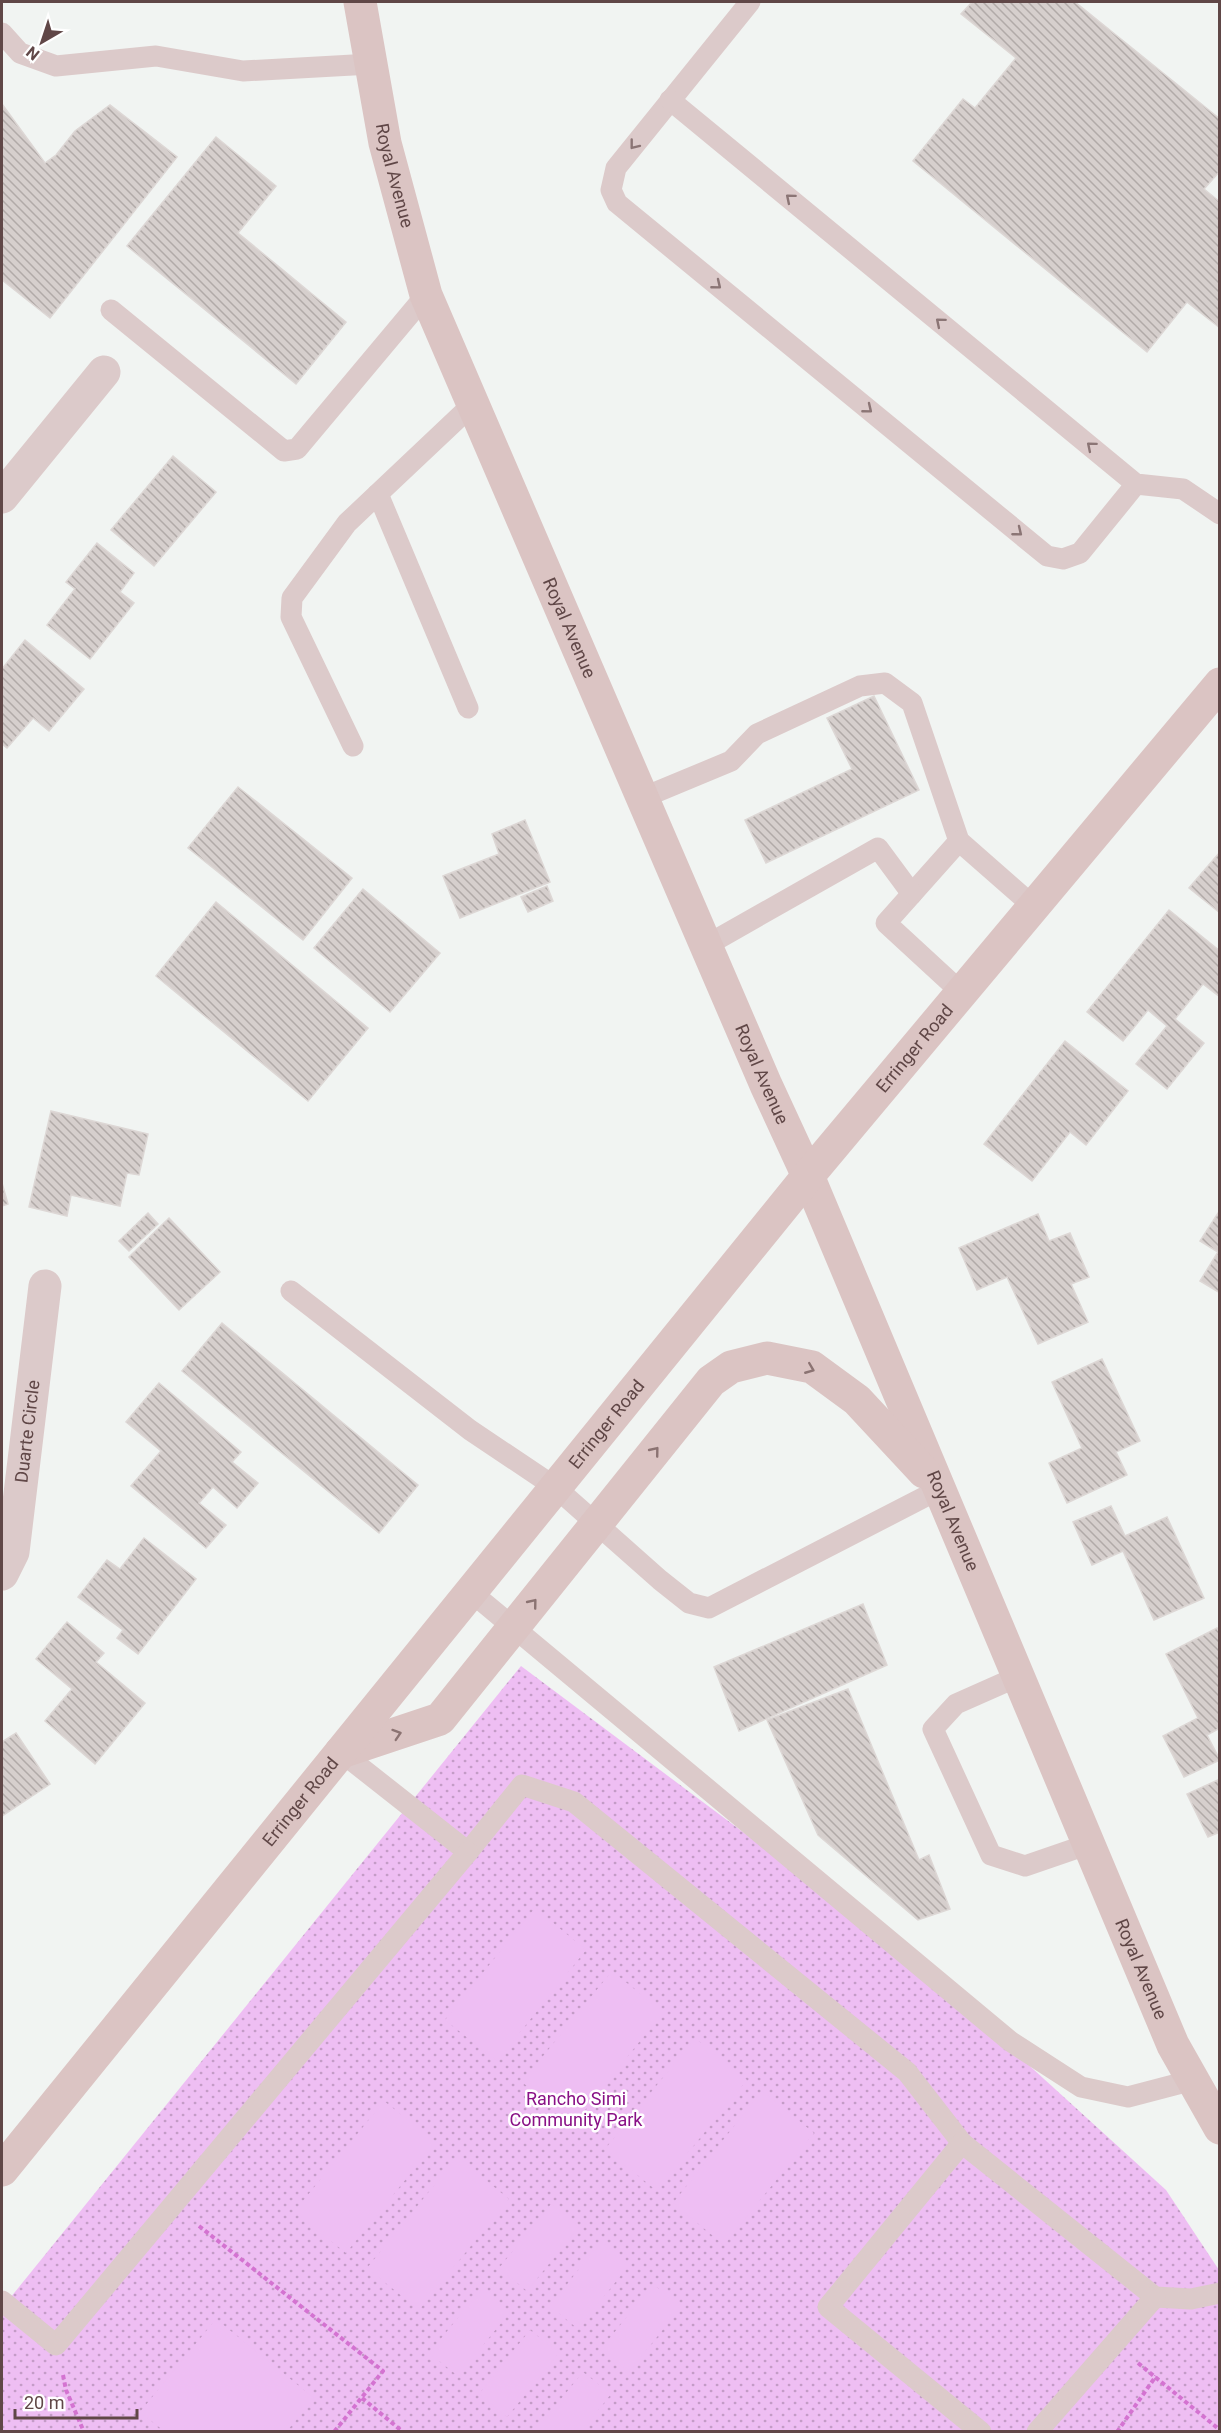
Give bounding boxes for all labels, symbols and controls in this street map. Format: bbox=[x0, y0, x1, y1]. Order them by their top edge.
north arrow bbox=[12, 12, 72, 72]
text: N bbox=[23, 42, 43, 64]
street label: Royal Avenue bbox=[372, 122, 418, 230]
one-way arrow bbox=[630, 139, 641, 150]
one-way arrow bbox=[786, 195, 797, 206]
one-way arrow bbox=[710, 278, 721, 289]
one-way arrow bbox=[936, 319, 947, 330]
one-way arrow bbox=[861, 401, 872, 412]
one-way arrow bbox=[1087, 443, 1098, 454]
one-way arrow bbox=[1011, 525, 1022, 536]
street label: Royal Avenue bbox=[539, 574, 601, 681]
street label: Erringer Road bbox=[872, 1000, 957, 1096]
street label: Royal Avenue bbox=[731, 1021, 794, 1127]
one-way arrow bbox=[804, 1361, 814, 1374]
street label: Erringer Road bbox=[564, 1375, 649, 1473]
street label: Duarte Circle bbox=[10, 1379, 44, 1484]
one-way arrow bbox=[648, 1447, 659, 1458]
street label: Royal Avenue bbox=[923, 1467, 984, 1574]
one-way arrow bbox=[526, 1599, 537, 1610]
one-way arrow bbox=[391, 1728, 402, 1741]
street label: Erringer Road bbox=[258, 1753, 342, 1850]
street label: Royal Avenue bbox=[1111, 1915, 1172, 2022]
park label: Rancho Simi Community Park bbox=[510, 2088, 643, 2130]
scale bar bbox=[15, 2382, 136, 2420]
text: 20 m bbox=[24, 2392, 64, 2413]

